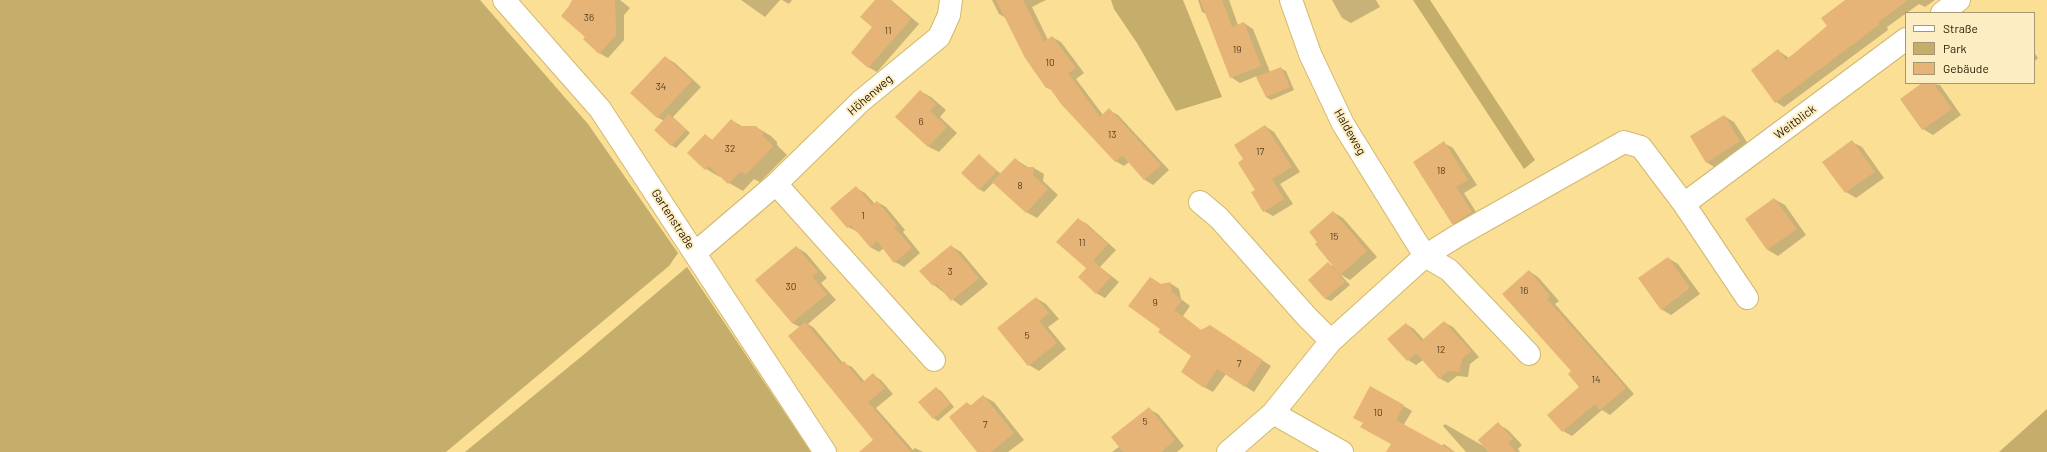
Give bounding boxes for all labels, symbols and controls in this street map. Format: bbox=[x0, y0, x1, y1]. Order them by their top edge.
house number: 36 bbox=[584, 12, 594, 24]
legend bbox=[1905, 12, 2035, 84]
text: Straße bbox=[1943, 21, 1978, 35]
house number: 11 bbox=[884, 25, 892, 37]
text: Park bbox=[1943, 41, 1967, 55]
house number: 19 bbox=[1233, 44, 1241, 56]
house number: 10 bbox=[1045, 57, 1055, 69]
text: Gebäude bbox=[1943, 61, 1989, 75]
street label: Höhenweg bbox=[845, 72, 895, 118]
house number: 34 bbox=[656, 81, 666, 93]
street label: Weitblick bbox=[1771, 102, 1819, 142]
street label: Haldeweg bbox=[1331, 106, 1369, 158]
house number: 6 bbox=[918, 116, 924, 128]
house number: 13 bbox=[1108, 129, 1116, 141]
house number: 32 bbox=[725, 143, 735, 155]
house number: 17 bbox=[1256, 146, 1264, 158]
house number: 18 bbox=[1437, 165, 1445, 177]
house number: 8 bbox=[1017, 180, 1023, 192]
street label: Gartenstraße bbox=[648, 186, 698, 252]
house number: 1 bbox=[861, 210, 865, 222]
house number: 15 bbox=[1330, 231, 1338, 243]
house number: 11 bbox=[1078, 237, 1086, 249]
house number: 3 bbox=[947, 266, 953, 278]
house number: 30 bbox=[786, 281, 796, 293]
house number: 16 bbox=[1520, 285, 1528, 297]
house number: 9 bbox=[1152, 297, 1158, 309]
house number: 5 bbox=[1024, 330, 1030, 342]
house number: 12 bbox=[1437, 344, 1445, 356]
house number: 7 bbox=[1237, 358, 1241, 370]
house number: 14 bbox=[1591, 374, 1601, 386]
house number: 10 bbox=[1373, 407, 1383, 419]
house number: 5 bbox=[1142, 416, 1148, 428]
house number: 7 bbox=[983, 419, 987, 431]

